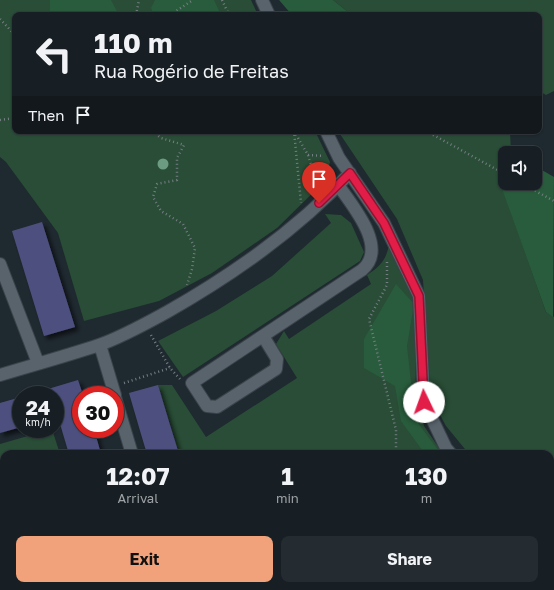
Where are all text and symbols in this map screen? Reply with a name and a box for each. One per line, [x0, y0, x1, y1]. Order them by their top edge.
text: 110 m [94, 26, 173, 59]
icon: left [28, 28, 80, 80]
text: Rua Rogério de Freitas [94, 60, 289, 82]
icon: arrive [72, 104, 94, 126]
text: Then [28, 106, 64, 124]
map controls [498, 146, 542, 190]
button: sound [498, 146, 542, 190]
pin [302, 162, 336, 203]
icon: arrive [308, 168, 330, 190]
position arrow [403, 381, 445, 423]
speed limit sign: 30 [72, 386, 124, 438]
text: 24 [26, 395, 50, 419]
text: km/h [25, 416, 51, 428]
text: 12:07 [106, 461, 170, 490]
text: 1 [281, 461, 294, 490]
text: 130 [405, 461, 448, 490]
text: Arrival [118, 490, 158, 506]
text: min [276, 490, 299, 506]
text: m [421, 490, 432, 506]
button: Exit [16, 536, 273, 582]
button: Share [281, 536, 538, 582]

